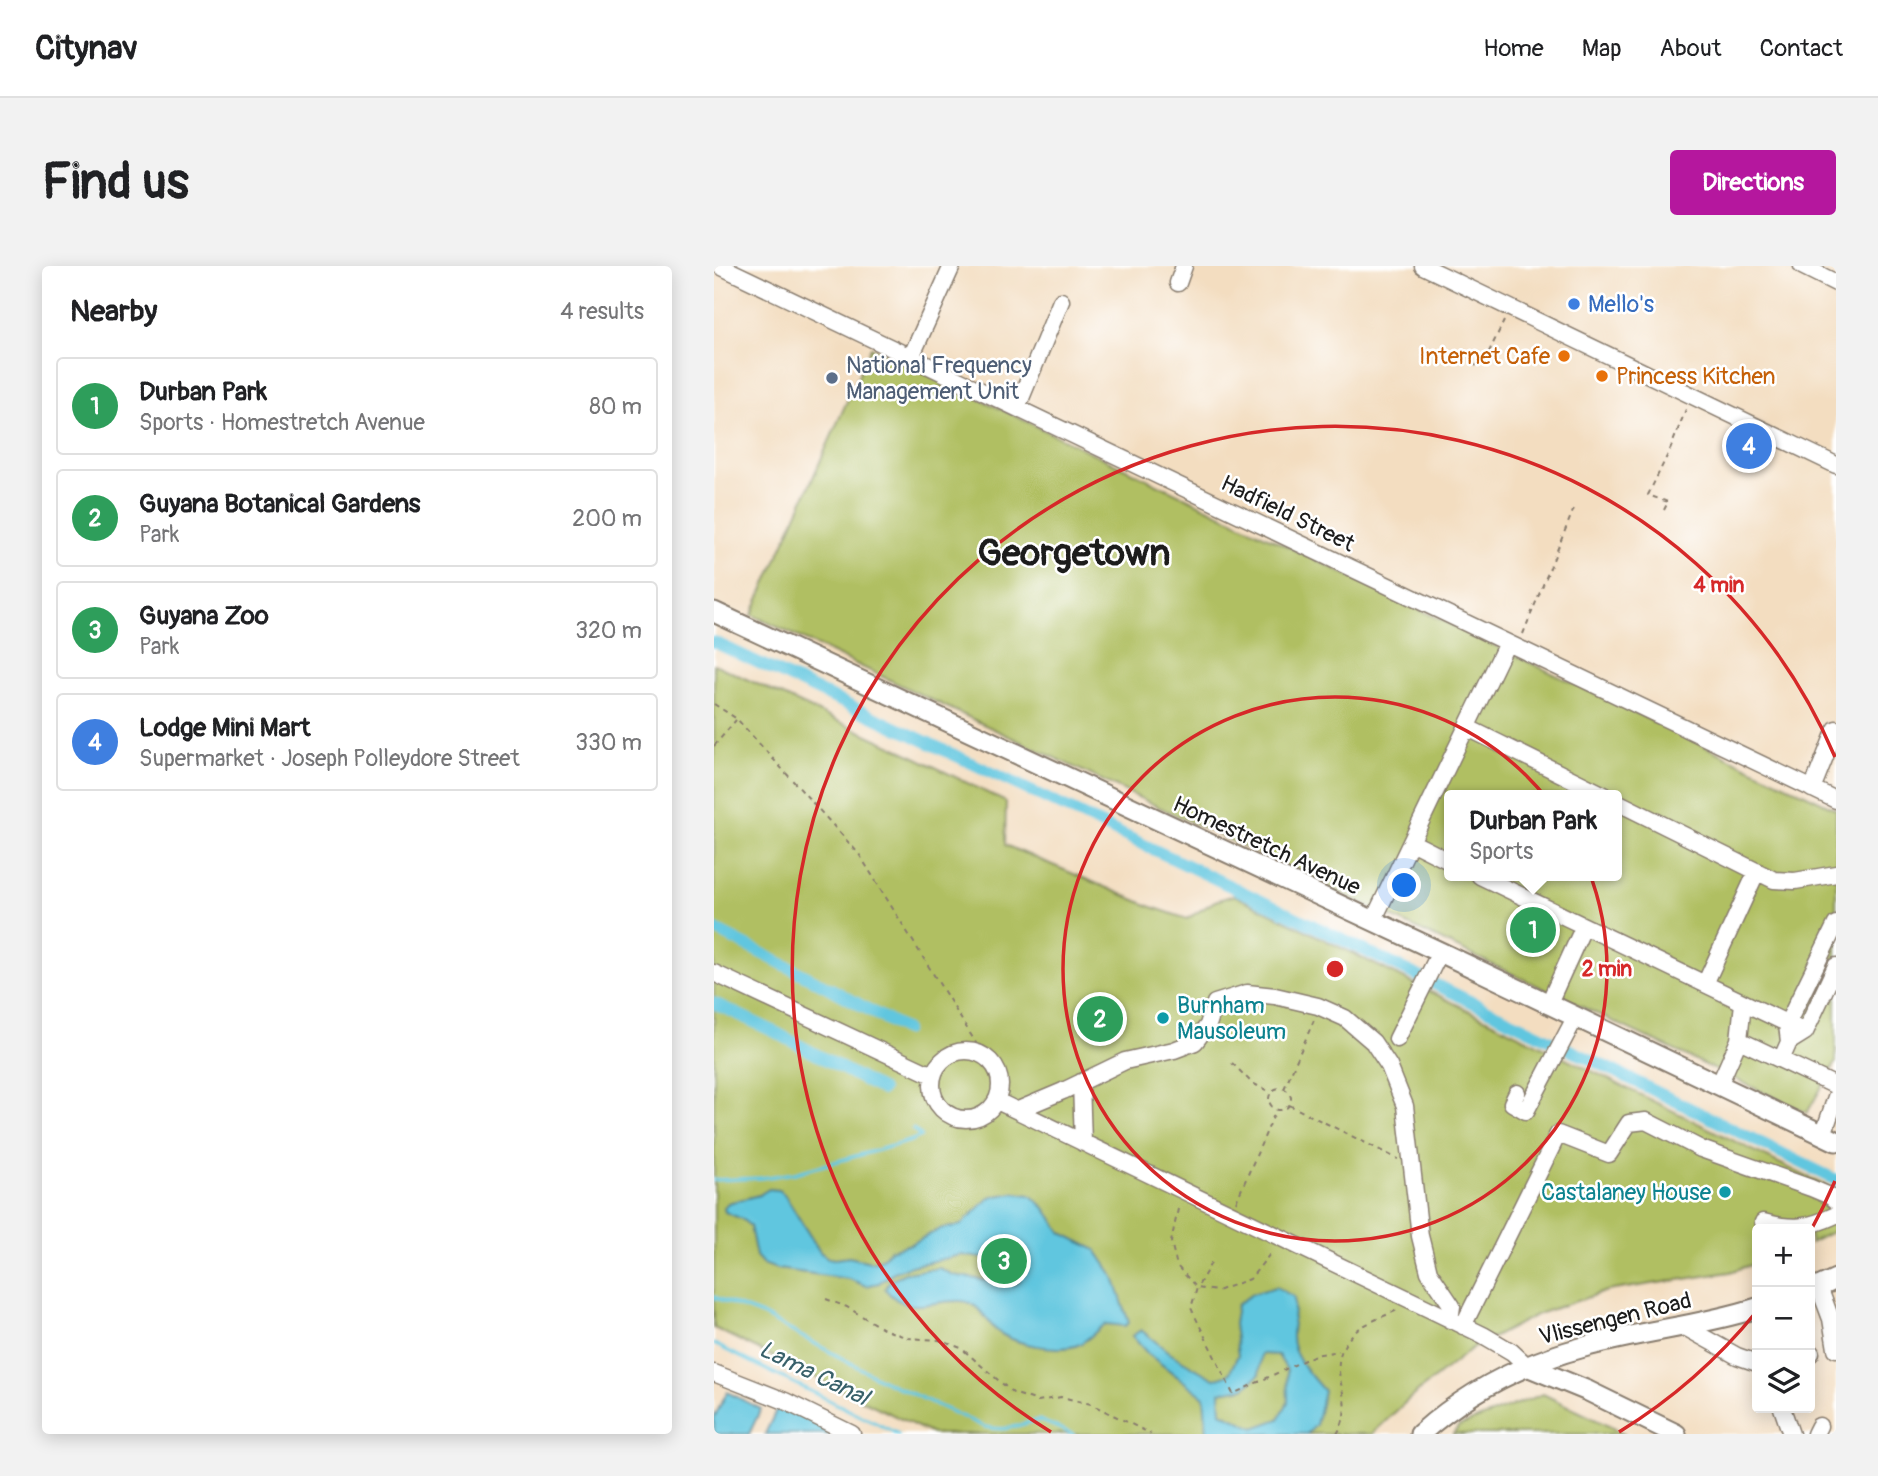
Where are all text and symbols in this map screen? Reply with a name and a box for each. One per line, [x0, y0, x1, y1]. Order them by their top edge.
text: Citynav [35, 28, 138, 69]
text: Home [1483, 34, 1544, 63]
text: Map [1582, 34, 1622, 63]
text: About [1660, 34, 1722, 63]
text: Contact [1760, 34, 1843, 63]
button: Directions [1670, 150, 1836, 215]
text: Find us [42, 152, 189, 213]
place label: Mello's [1588, 290, 1654, 319]
text: Nearby [70, 293, 157, 330]
marker: Mello's [1566, 296, 1582, 312]
text: 4 results [560, 297, 644, 326]
place label: Internet Cafe [1419, 342, 1551, 371]
marker: Internet Cafe [1556, 348, 1572, 364]
place label: National Frequency Management Unit [846, 351, 1032, 406]
place label: Princess Kitchen [1616, 362, 1776, 391]
marker: Princess Kitchen [1594, 368, 1610, 384]
marker: National Frequency Management Unit [824, 370, 840, 386]
text: Durban Park [139, 376, 267, 408]
text: 1 [91, 392, 100, 421]
text: 80 m [589, 392, 642, 421]
text: Sports · Homestretch Avenue [139, 408, 425, 437]
pin: 4 [1726, 420, 1772, 472]
street label: Hadfield Street [1216, 469, 1360, 559]
text: Guyana Botanical Gardens [139, 488, 420, 520]
text: 2 [89, 504, 101, 533]
text: 200 m [572, 504, 642, 533]
text: Park [139, 520, 179, 549]
district label: Georgetown [977, 530, 1171, 577]
text: 4 min [1694, 572, 1745, 599]
text: Guyana Zoo [139, 600, 269, 632]
text: 3 [89, 616, 101, 645]
text: 320 m [575, 616, 642, 645]
text: Park [139, 632, 179, 661]
text: Lodge Mini Mart [139, 712, 310, 744]
text: 4 [88, 728, 102, 757]
text: 330 m [575, 728, 642, 757]
text: Supermarket · Joseph Polleydore Street [139, 744, 520, 773]
street label: Homestretch Avenue [1168, 789, 1366, 902]
popup [1444, 790, 1622, 881]
text: Durban Park [1469, 805, 1597, 837]
text: Sports [1469, 837, 1533, 866]
your location [1387, 868, 1421, 902]
pin: 1 [1510, 904, 1556, 956]
text: 2 min [1582, 956, 1632, 983]
centre of rings [1323, 957, 1347, 981]
place label: Burnham Mausoleum [1177, 991, 1286, 1046]
pin: 2 [1077, 993, 1123, 1045]
marker: Burnham Mausoleum [1155, 1010, 1171, 1026]
place label: Castalaney House [1541, 1178, 1712, 1207]
marker: Castalaney House [1717, 1184, 1733, 1200]
map controls [1752, 1224, 1815, 1413]
button: + [1752, 1224, 1815, 1287]
pin: 3 [981, 1235, 1027, 1287]
street label: Vlissengen Road [1536, 1286, 1694, 1351]
button: − [1752, 1287, 1815, 1350]
water label: Lama Canal [754, 1335, 875, 1413]
button: layers [1752, 1350, 1815, 1413]

